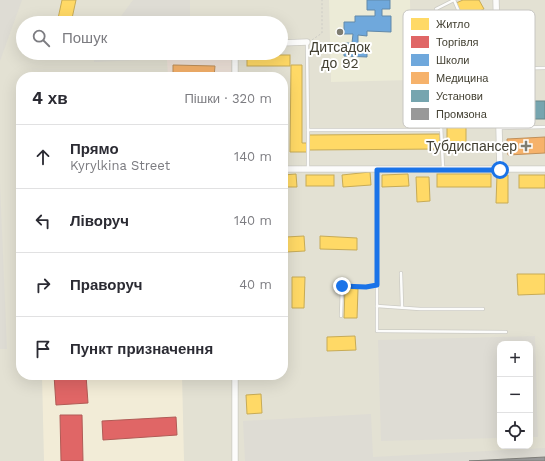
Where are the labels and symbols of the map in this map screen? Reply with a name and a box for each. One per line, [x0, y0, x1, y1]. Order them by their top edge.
legend [403, 10, 535, 128]
text: Житло [436, 18, 470, 31]
marker: Дитсадок до 92 [335, 27, 345, 37]
text: Торгівля [436, 36, 479, 49]
place label: Дитсадок до 92 [310, 39, 371, 71]
text: Школи [436, 54, 469, 67]
text: Медицина [436, 72, 489, 85]
text: Установи [436, 90, 483, 103]
text: Промзона [436, 108, 488, 121]
place label: Тубдиспансер [426, 138, 517, 154]
marker: Тубдиспансер [520, 140, 532, 152]
route start [491, 161, 509, 179]
route end [333, 277, 351, 295]

